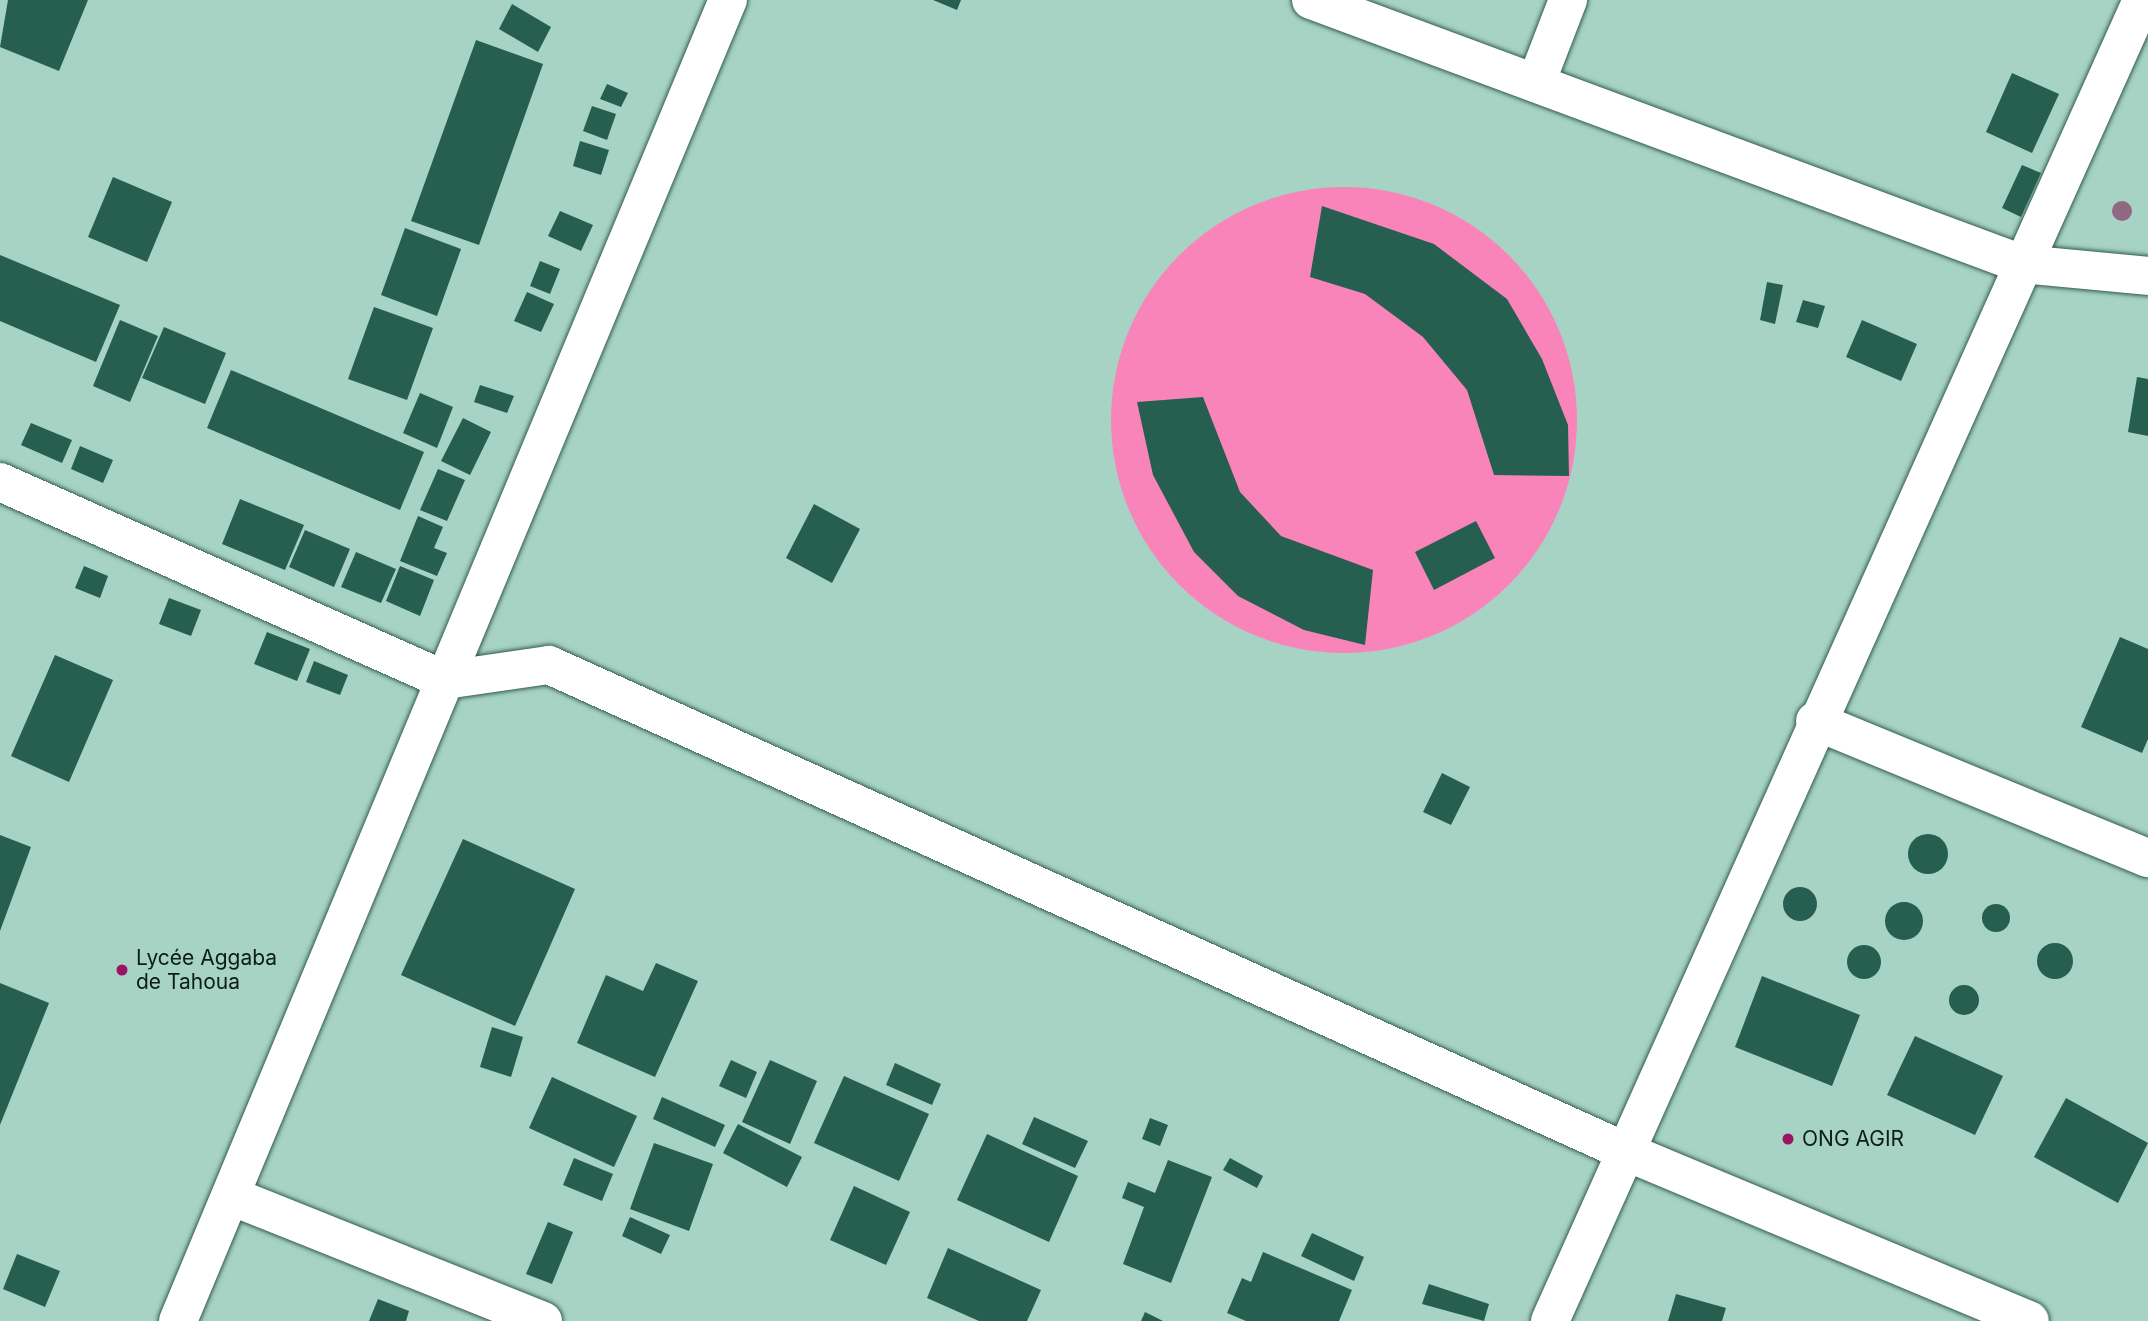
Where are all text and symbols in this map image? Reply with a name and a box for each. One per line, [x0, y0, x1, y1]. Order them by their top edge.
place label: Lycée Aggaba de Tahoua [136, 945, 277, 995]
marker: Lycée Aggaba de Tahoua [114, 962, 130, 978]
place label: ONG AGIR [1802, 1126, 1904, 1152]
marker: ONG AGIR [1780, 1131, 1796, 1147]

